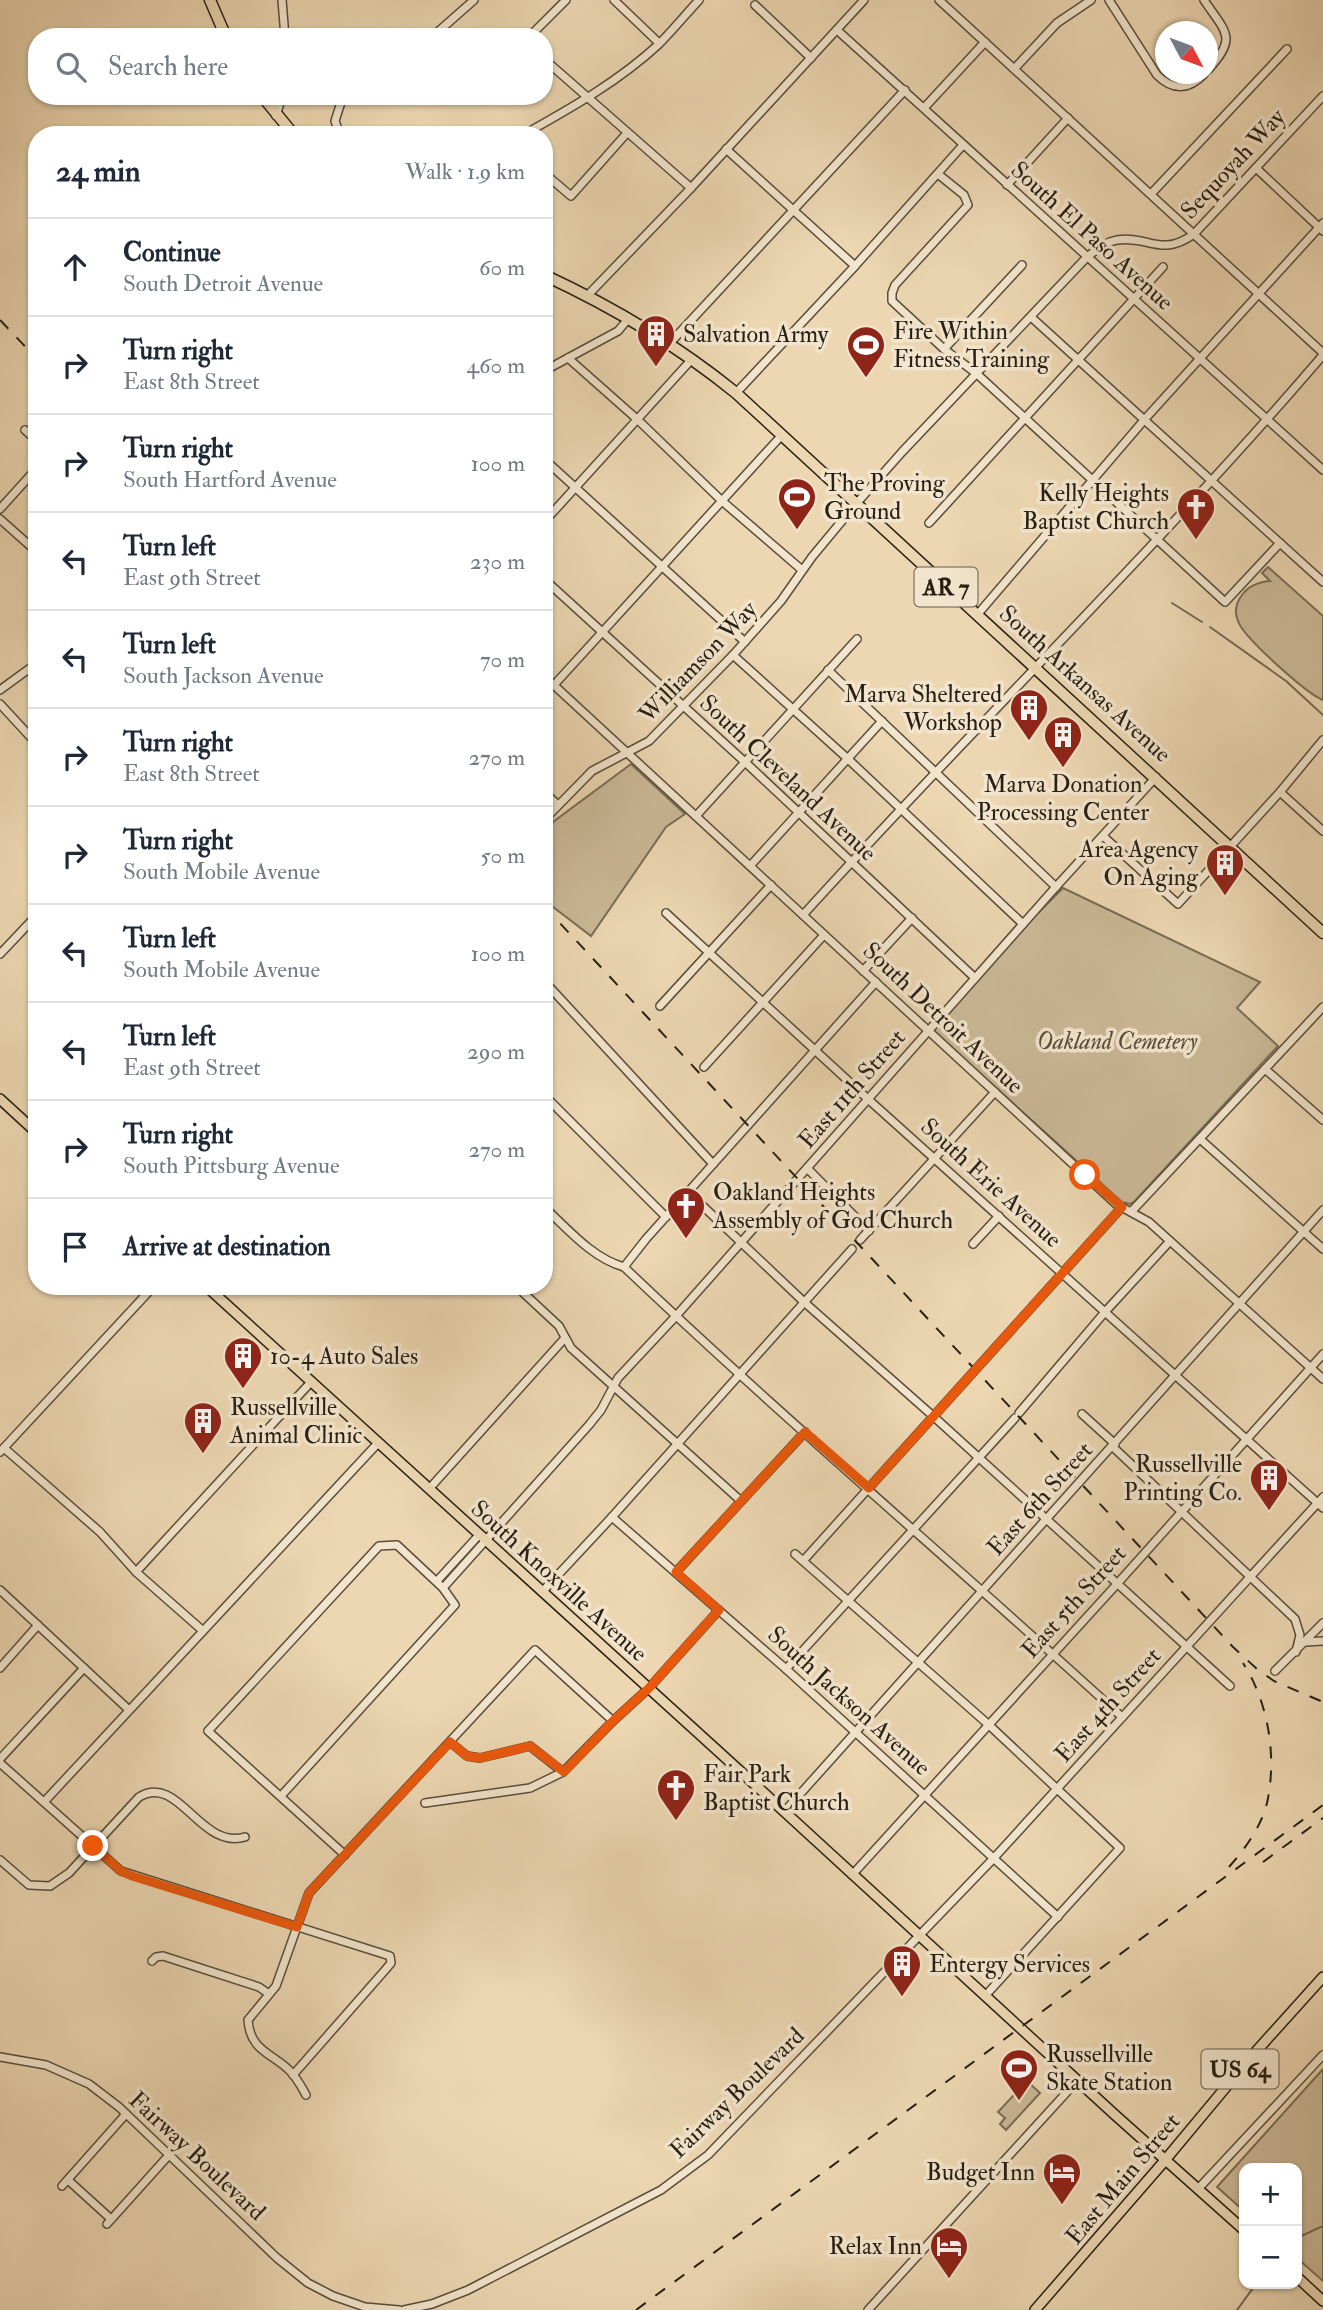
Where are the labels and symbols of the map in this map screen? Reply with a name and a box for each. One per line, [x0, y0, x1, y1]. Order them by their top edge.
north arrow [1155, 21, 1218, 84]
street label: Sequoyah Way [1174, 102, 1292, 226]
street label: South El Paso Avenue [1004, 155, 1180, 317]
building icon: Salvation Army [635, 313, 677, 368]
place label: Fire Within Fitness Training [893, 316, 1050, 375]
place label: Salvation Army [683, 319, 829, 350]
sports icon: Fire Within Fitness Training [845, 324, 887, 379]
place label: The Proving Ground [824, 468, 946, 527]
sports icon: The Proving Ground [776, 476, 818, 531]
place label: Kelly Heights Baptist Church [1023, 478, 1169, 537]
church icon: Kelly Heights Baptist Church [1175, 486, 1217, 541]
road number: AR 7 [914, 568, 978, 607]
street label: Williamson Way [631, 594, 764, 730]
street label: South Arkansas Avenue [992, 598, 1178, 770]
place label: Marva Sheltered Workshop [844, 679, 1002, 738]
building icon: Marva Sheltered Workshop [1008, 687, 1050, 742]
street label: South Cleveland Avenue [693, 688, 883, 868]
building icon: Marva Donation Processing Center [1042, 714, 1084, 769]
place label: Marva Donation Processing Center [977, 769, 1149, 828]
place label: Area Agency On Aging [1078, 834, 1199, 893]
building icon: Area Agency On Aging [1204, 842, 1246, 897]
street label: South Detroit Avenue [856, 935, 1030, 1101]
street label: East 11th Street [792, 1023, 913, 1155]
park label: Oakland Cemetery [1037, 1026, 1198, 1057]
street label: South Erie Avenue [914, 1111, 1068, 1255]
route start [1069, 1159, 1100, 1190]
place label: Oakland Heights Assembly of God Church [712, 1177, 953, 1236]
church icon: Oakland Heights Assembly of God Church [665, 1185, 707, 1240]
building icon: 10-4 Auto Sales [222, 1335, 264, 1390]
place label: 10-4 Auto Sales [270, 1341, 418, 1372]
place label: Russellville Animal Clinic [229, 1392, 362, 1451]
building icon: Russellville Animal Clinic [182, 1400, 224, 1455]
street label: East 6th Street [980, 1435, 1100, 1563]
place label: Russellville Printing Co. [1123, 1449, 1242, 1508]
building icon: Russellville Printing Co. [1248, 1457, 1290, 1512]
street label: South Knoxville Avenue [464, 1493, 654, 1669]
street label: East 5th Street [1015, 1539, 1133, 1665]
street label: South Jackson Avenue [761, 1619, 937, 1783]
street label: East 4th Street [1048, 1641, 1168, 1769]
place label: Fair Park Baptist Church [703, 1759, 850, 1818]
church icon: Fair Park Baptist Church [655, 1767, 697, 1822]
route end [77, 1830, 108, 1861]
building icon: Entergy Services [881, 1943, 923, 1998]
place label: Entergy Services [929, 1949, 1090, 1980]
street label: Fairway Boulevard [663, 2021, 811, 2165]
place label: Russellville Skate Station [1046, 2039, 1172, 2098]
sports icon: Russellville Skate Station [998, 2047, 1040, 2102]
road number: US 64 [1202, 2050, 1278, 2088]
street label: Fairway Boulevard [122, 2085, 272, 2228]
street label: East Main Street [1059, 2107, 1187, 2251]
hotel icon: Budget Inn [1041, 2151, 1083, 2206]
place label: Budget Inn [926, 2157, 1035, 2188]
hotel icon: Relax Inn [928, 2225, 970, 2280]
place label: Relax Inn [829, 2231, 922, 2262]

